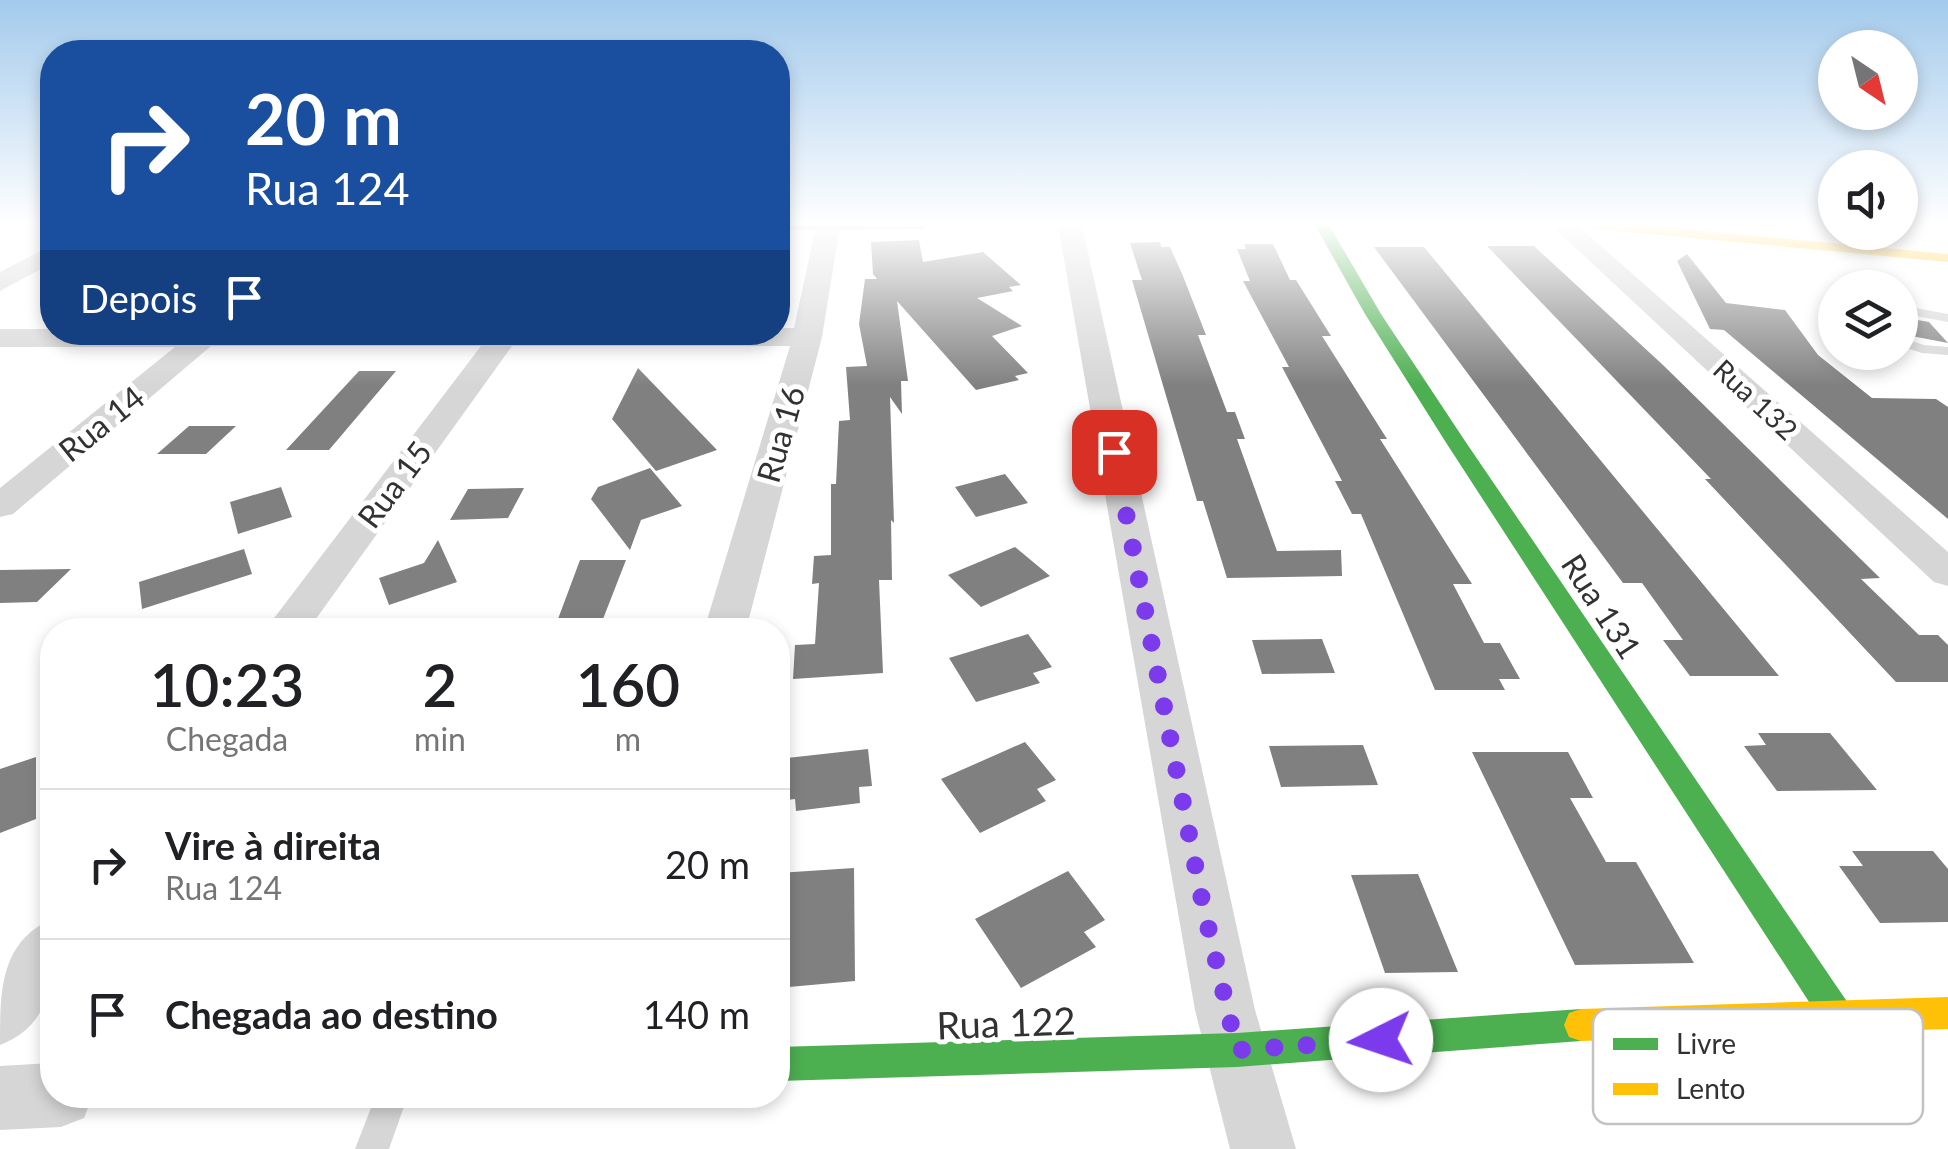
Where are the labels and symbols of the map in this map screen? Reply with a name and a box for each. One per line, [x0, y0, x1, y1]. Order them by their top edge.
north arrow [1818, 30, 1918, 130]
street label: Rua 132 [1707, 352, 1805, 446]
street label: Rua 14 [50, 377, 152, 469]
street label: Rua 16 [748, 381, 812, 487]
pin [1072, 410, 1157, 495]
street label: Rua 15 [349, 433, 439, 535]
street label: Rua 131 [1554, 546, 1650, 666]
position arrow [1329, 988, 1433, 1092]
street label: Rua 122 [936, 997, 1076, 1047]
legend [1593, 1009, 1923, 1124]
text: Livre [1676, 1026, 1736, 1060]
text: Lento [1676, 1071, 1745, 1105]

